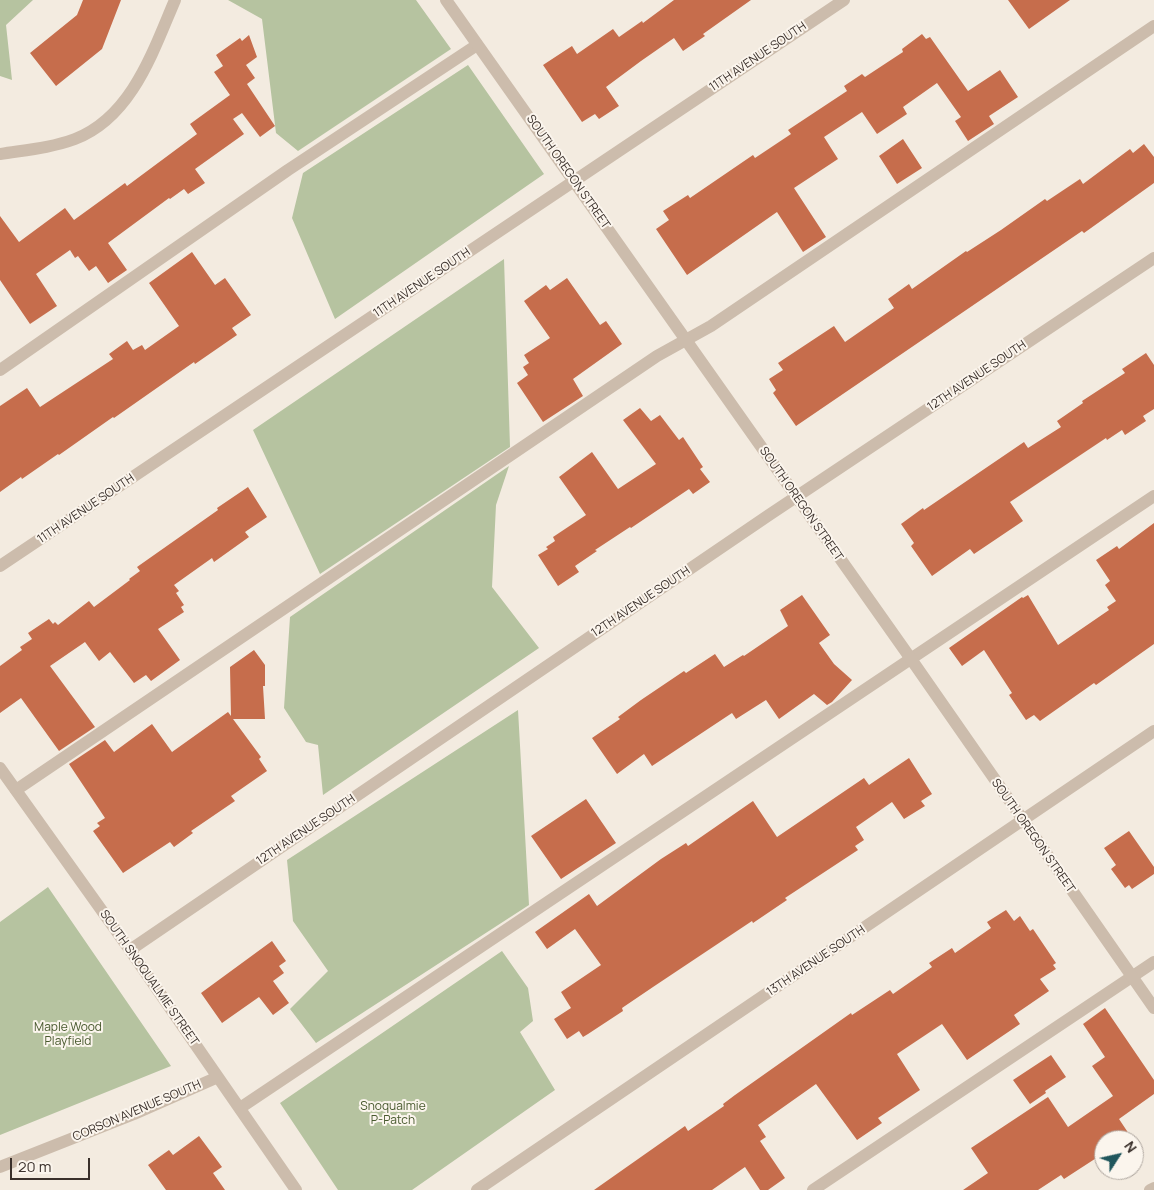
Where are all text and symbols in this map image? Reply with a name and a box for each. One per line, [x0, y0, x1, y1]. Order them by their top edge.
street label: 11TH AVENUE SOUTH [707, 19, 809, 95]
street label: SOUTH OREGON STREET [523, 112, 613, 232]
street label: 11TH AVENUE SOUTH [371, 245, 473, 321]
street label: 12TH AVENUE SOUTH [925, 338, 1029, 414]
street label: SOUTH OREGON STREET [756, 444, 846, 564]
street label: 11TH AVENUE SOUTH [35, 471, 137, 547]
street label: 12TH AVENUE SOUTH [589, 564, 693, 640]
street label: SOUTH OREGON STREET [988, 776, 1078, 896]
street label: 12TH AVENUE SOUTH [254, 792, 358, 868]
street label: SOUTH SNOQUALMIE STREET [97, 907, 201, 1049]
street label: 13TH AVENUE SOUTH [764, 923, 868, 999]
park label: Maple Wood Playfield [34, 1021, 102, 1049]
street label: CORSON AVENUE SOUTH [71, 1077, 203, 1145]
park label: Snoqualmie P-Patch [360, 1100, 426, 1128]
north arrow [1094, 1130, 1144, 1180]
text: N [1120, 1137, 1142, 1156]
scale bar [12, 1148, 92, 1180]
text: 20 m [18, 1156, 51, 1177]

